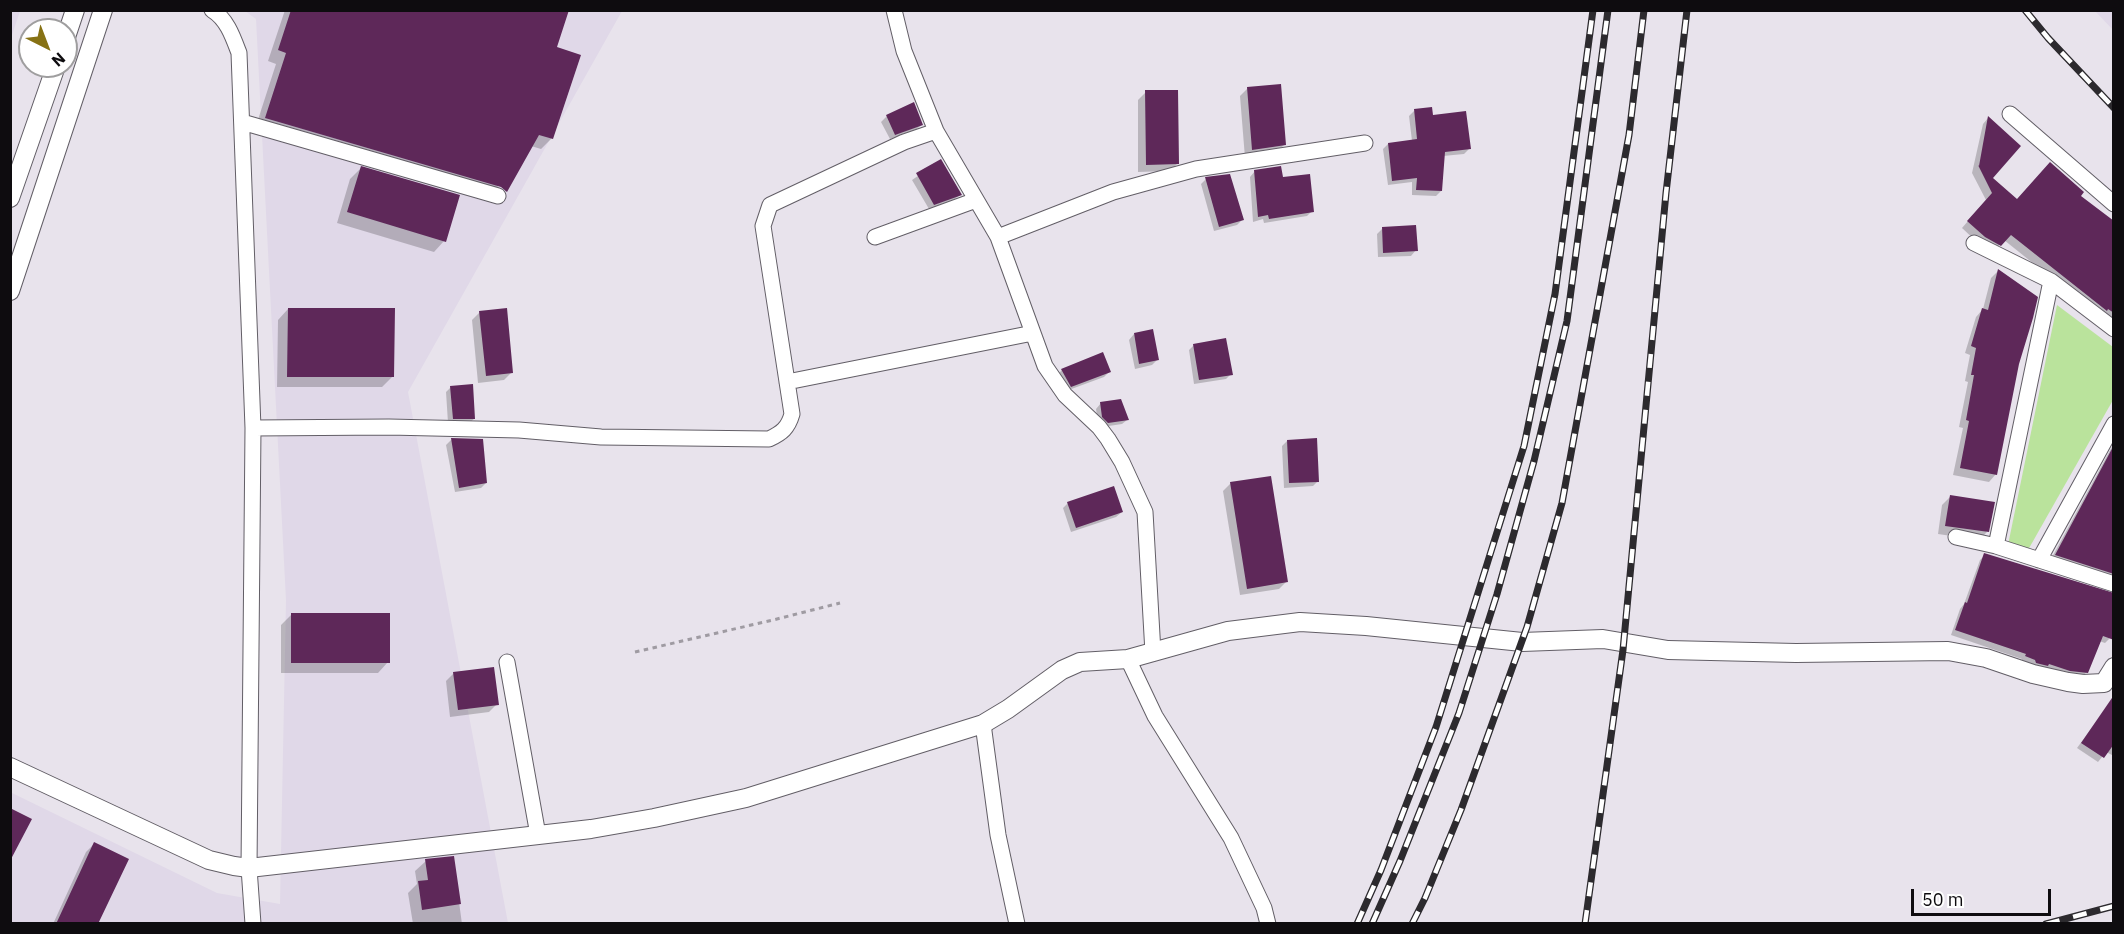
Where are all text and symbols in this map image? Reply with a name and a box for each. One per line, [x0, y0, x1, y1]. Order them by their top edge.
north arrow [18, 18, 78, 78]
text: N [48, 49, 70, 71]
scale bar [1914, 877, 2054, 915]
text: 50 m [1922, 888, 1964, 911]

